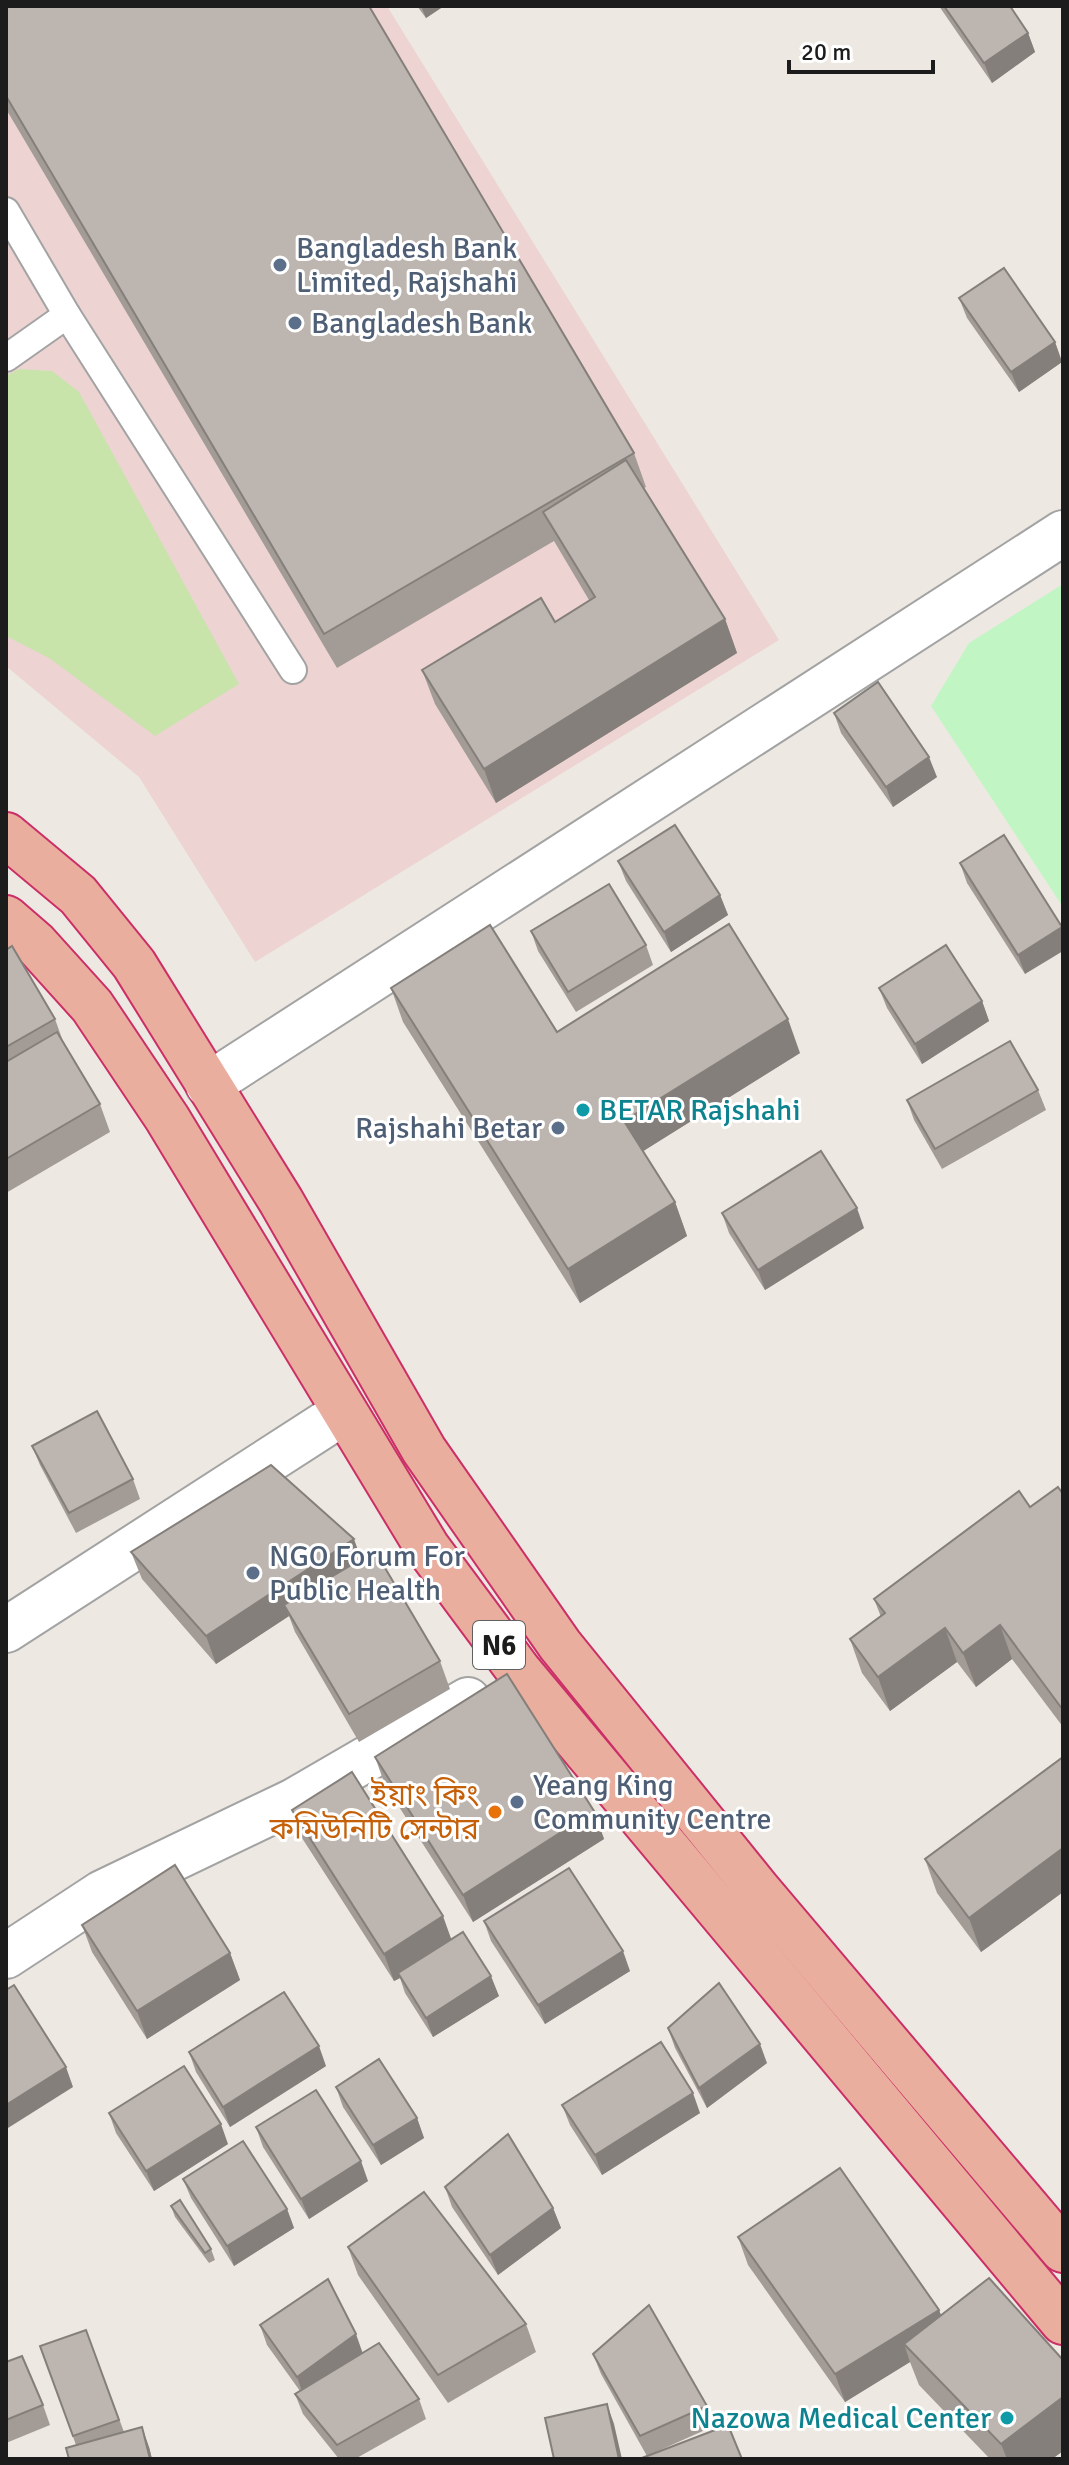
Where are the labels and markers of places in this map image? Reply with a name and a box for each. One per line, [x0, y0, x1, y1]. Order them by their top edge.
place label: Bangladesh Bank Limited, Rajshahi [296, 230, 517, 301]
marker: Bangladesh Bank Limited, Rajshahi [271, 256, 289, 274]
place label: Bangladesh Bank [311, 305, 532, 342]
marker: Bangladesh Bank [286, 314, 304, 332]
place label: BETAR Rajshahi [599, 1092, 801, 1129]
marker: BETAR Rajshahi [574, 1101, 592, 1119]
place label: Rajshahi Betar [355, 1110, 542, 1147]
marker: Rajshahi Betar [549, 1119, 567, 1137]
place label: NGO Forum For Public Health [269, 1538, 465, 1609]
marker: NGO Forum For Public Health [244, 1564, 262, 1582]
place label: Yeang King Community Centre [533, 1767, 772, 1838]
place label: ইয়াং কিং কমিউনিটি সেন্টার [269, 1777, 480, 1848]
marker: Yeang King Community Centre [508, 1793, 526, 1811]
marker: ইয়াং কিং কমিউনিটি সেন্টার [486, 1803, 504, 1821]
place label: Nazowa Medical Center [690, 2400, 991, 2437]
marker: Nazowa Medical Center [998, 2409, 1016, 2427]

